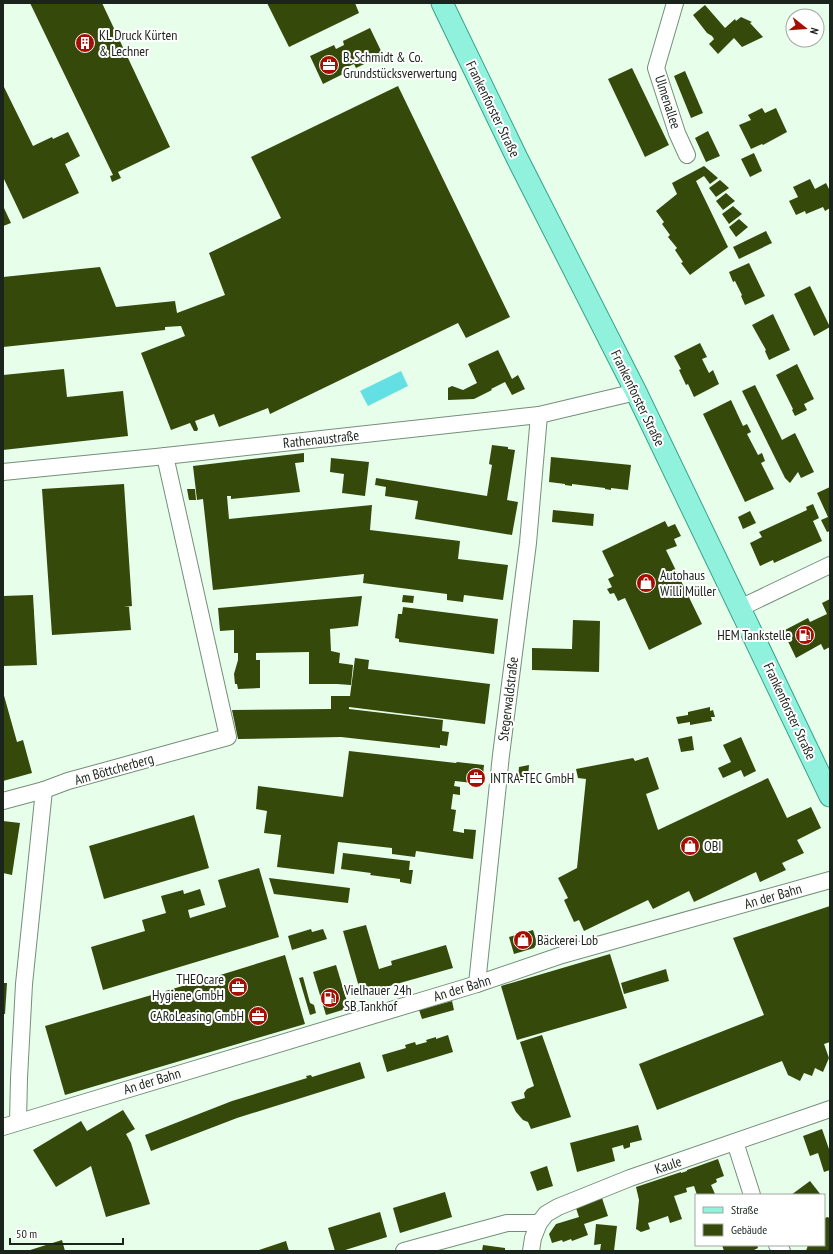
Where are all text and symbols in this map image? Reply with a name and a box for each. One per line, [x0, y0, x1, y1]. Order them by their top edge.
north arrow [785, 8, 825, 48]
place label: KL Druck Kürten & Lechner [99, 26, 177, 60]
text: N [807, 26, 822, 36]
building icon: KL Druck Kürten & Lechner [74, 32, 96, 54]
place label: B. Schmidt & Co. Grundstücksverwertung [343, 48, 457, 82]
office icon: B. Schmidt & Co. Grundstücksverwertung [318, 54, 340, 76]
street label: Frankenforster Straße [462, 58, 524, 160]
street label: Ulmenallee [651, 73, 685, 131]
street label: Frankenforster Straße [607, 347, 669, 449]
street label: Rathenaustraße [282, 426, 360, 452]
place label: Autohaus Willi Müller [660, 566, 716, 600]
shop icon: Autohaus Willi Müller [635, 572, 657, 594]
fuel station icon: HEM Tankstelle [794, 624, 816, 646]
place label: HEM Tankstelle [717, 626, 791, 644]
street label: Stegerwaldstraße [494, 656, 522, 742]
street label: Frankenforster Straße [760, 660, 820, 763]
street label: Am Böttcherberg [72, 749, 156, 789]
office icon: INTRA-TEC GmbH [465, 767, 487, 789]
place label: INTRA-TEC GmbH [490, 769, 574, 787]
shop icon: OBI [679, 835, 701, 857]
place label: OBI [704, 837, 722, 855]
street label: An der Bahn [742, 879, 804, 913]
shop icon: Bäckerei Lob [512, 929, 534, 951]
place label: Bäckerei Lob [537, 931, 598, 949]
place label: THEOcare Hygiene GmbH [152, 970, 224, 1004]
street label: An der Bahn [431, 971, 493, 1005]
office icon: THEOcare Hygiene GmbH [227, 976, 249, 998]
place label: Vielhauer 24h SB Tankhof [343, 981, 412, 1015]
fuel station icon: Vielhauer 24h SB Tankhof [319, 987, 341, 1009]
office icon: CARoLeasing GmbH [247, 1005, 269, 1027]
place label: CARoLeasing GmbH [150, 1007, 244, 1025]
street label: An der Bahn [121, 1064, 183, 1098]
street label: Kaule [652, 1152, 684, 1178]
legend [695, 1194, 825, 1246]
text: Straße [731, 1202, 758, 1217]
scale bar [10, 1220, 123, 1246]
text: Gebäude [731, 1222, 767, 1237]
text: 50 m [16, 1226, 37, 1241]

